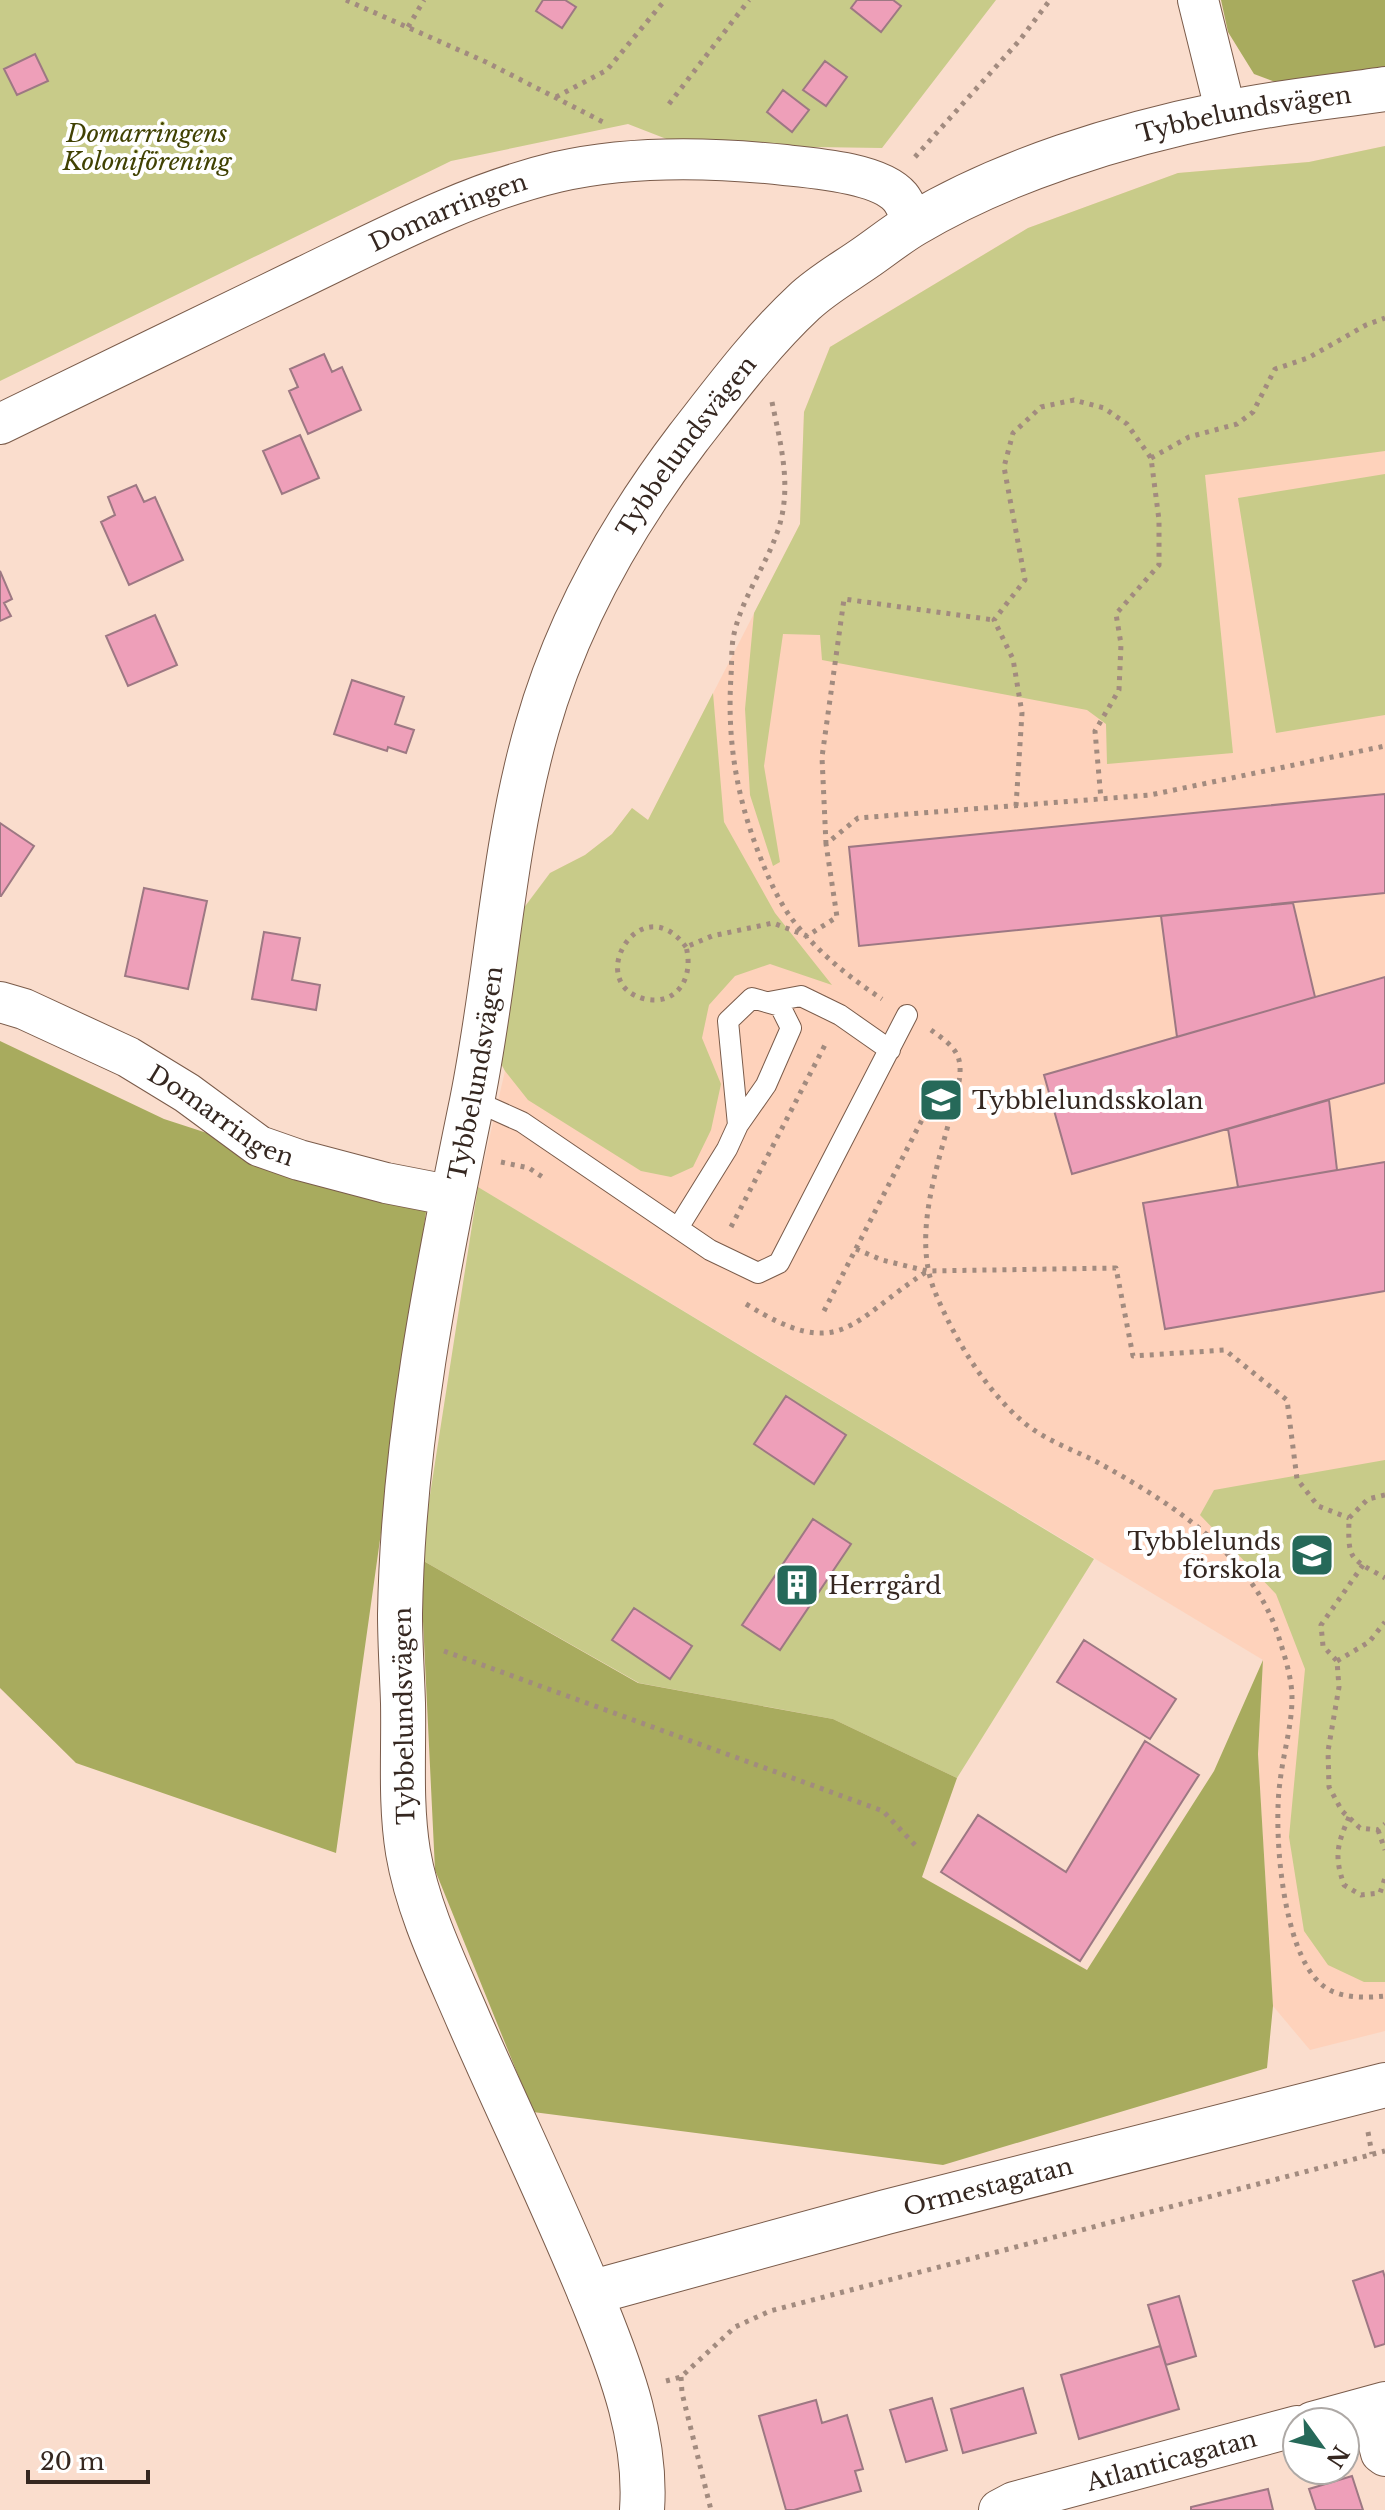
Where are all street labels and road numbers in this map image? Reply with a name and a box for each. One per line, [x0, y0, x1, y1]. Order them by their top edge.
street label: Tybbelundsvägen [1134, 79, 1353, 148]
street label: Domarringen [364, 166, 530, 257]
street label: Tybbelundsvägen [610, 350, 762, 542]
street label: Tybbelundsvägen [442, 964, 508, 1183]
street label: Domarringen [143, 1058, 298, 1172]
street label: Tybbelundsvägen [388, 1607, 420, 1825]
street label: Ormestagatan [900, 2151, 1076, 2222]
street label: Atlanticagatan [1082, 2423, 1260, 2497]

